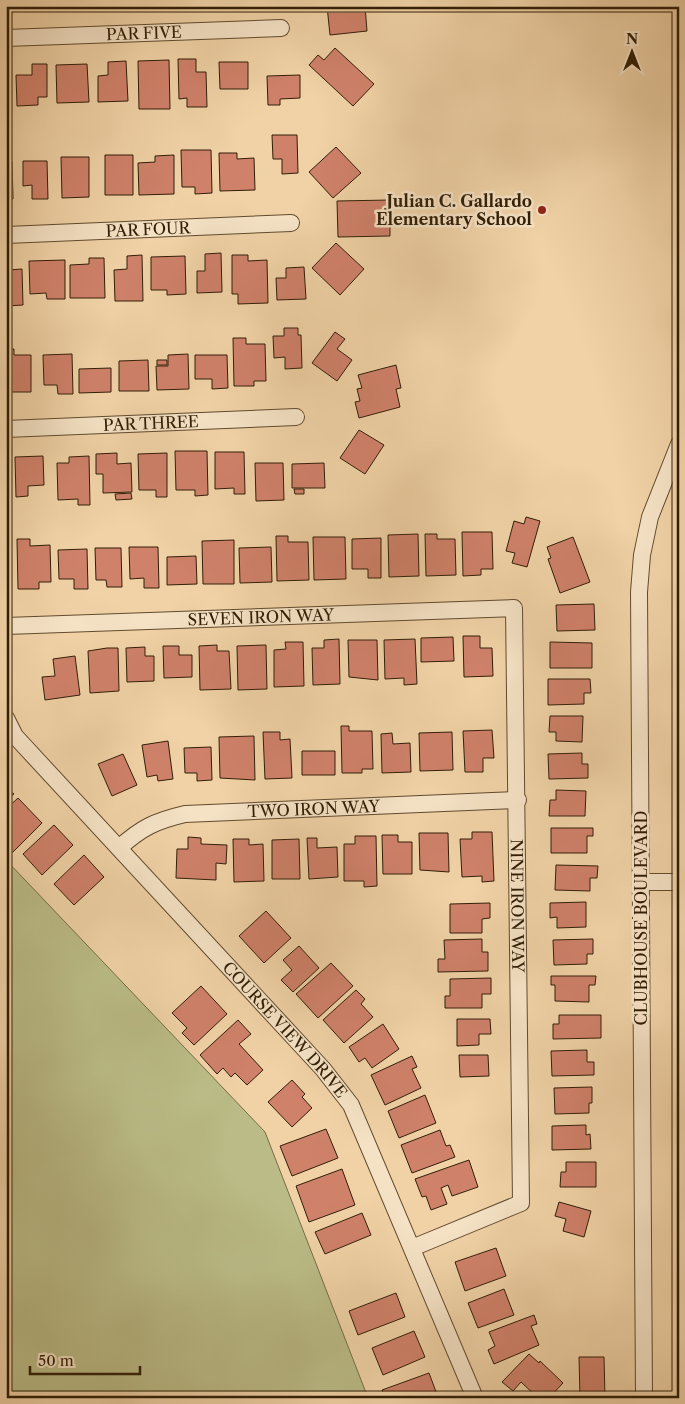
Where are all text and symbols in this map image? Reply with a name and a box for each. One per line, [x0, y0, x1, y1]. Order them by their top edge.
street label: PAR FIVE [106, 22, 182, 44]
north arrow [608, 28, 658, 78]
text: N [626, 30, 638, 48]
place label: Julian C. Gallardo Elementary School [376, 191, 532, 229]
marker: Julian C. Gallardo Elementary School [536, 204, 548, 216]
street label: PAR FOUR [105, 217, 192, 241]
street label: PAR THREE [103, 411, 199, 435]
street label: SEVEN IRON WAY [187, 604, 335, 630]
street label: TWO IRON WAY [247, 796, 381, 821]
street label: CLUBHOUSE BOULEVARD [631, 810, 651, 1026]
street label: NINE IRON WAY [507, 839, 528, 973]
street label: COURSE VIEW DRIVE [218, 957, 352, 1102]
scale bar [30, 1344, 140, 1376]
text: 50 m [38, 1351, 74, 1370]

